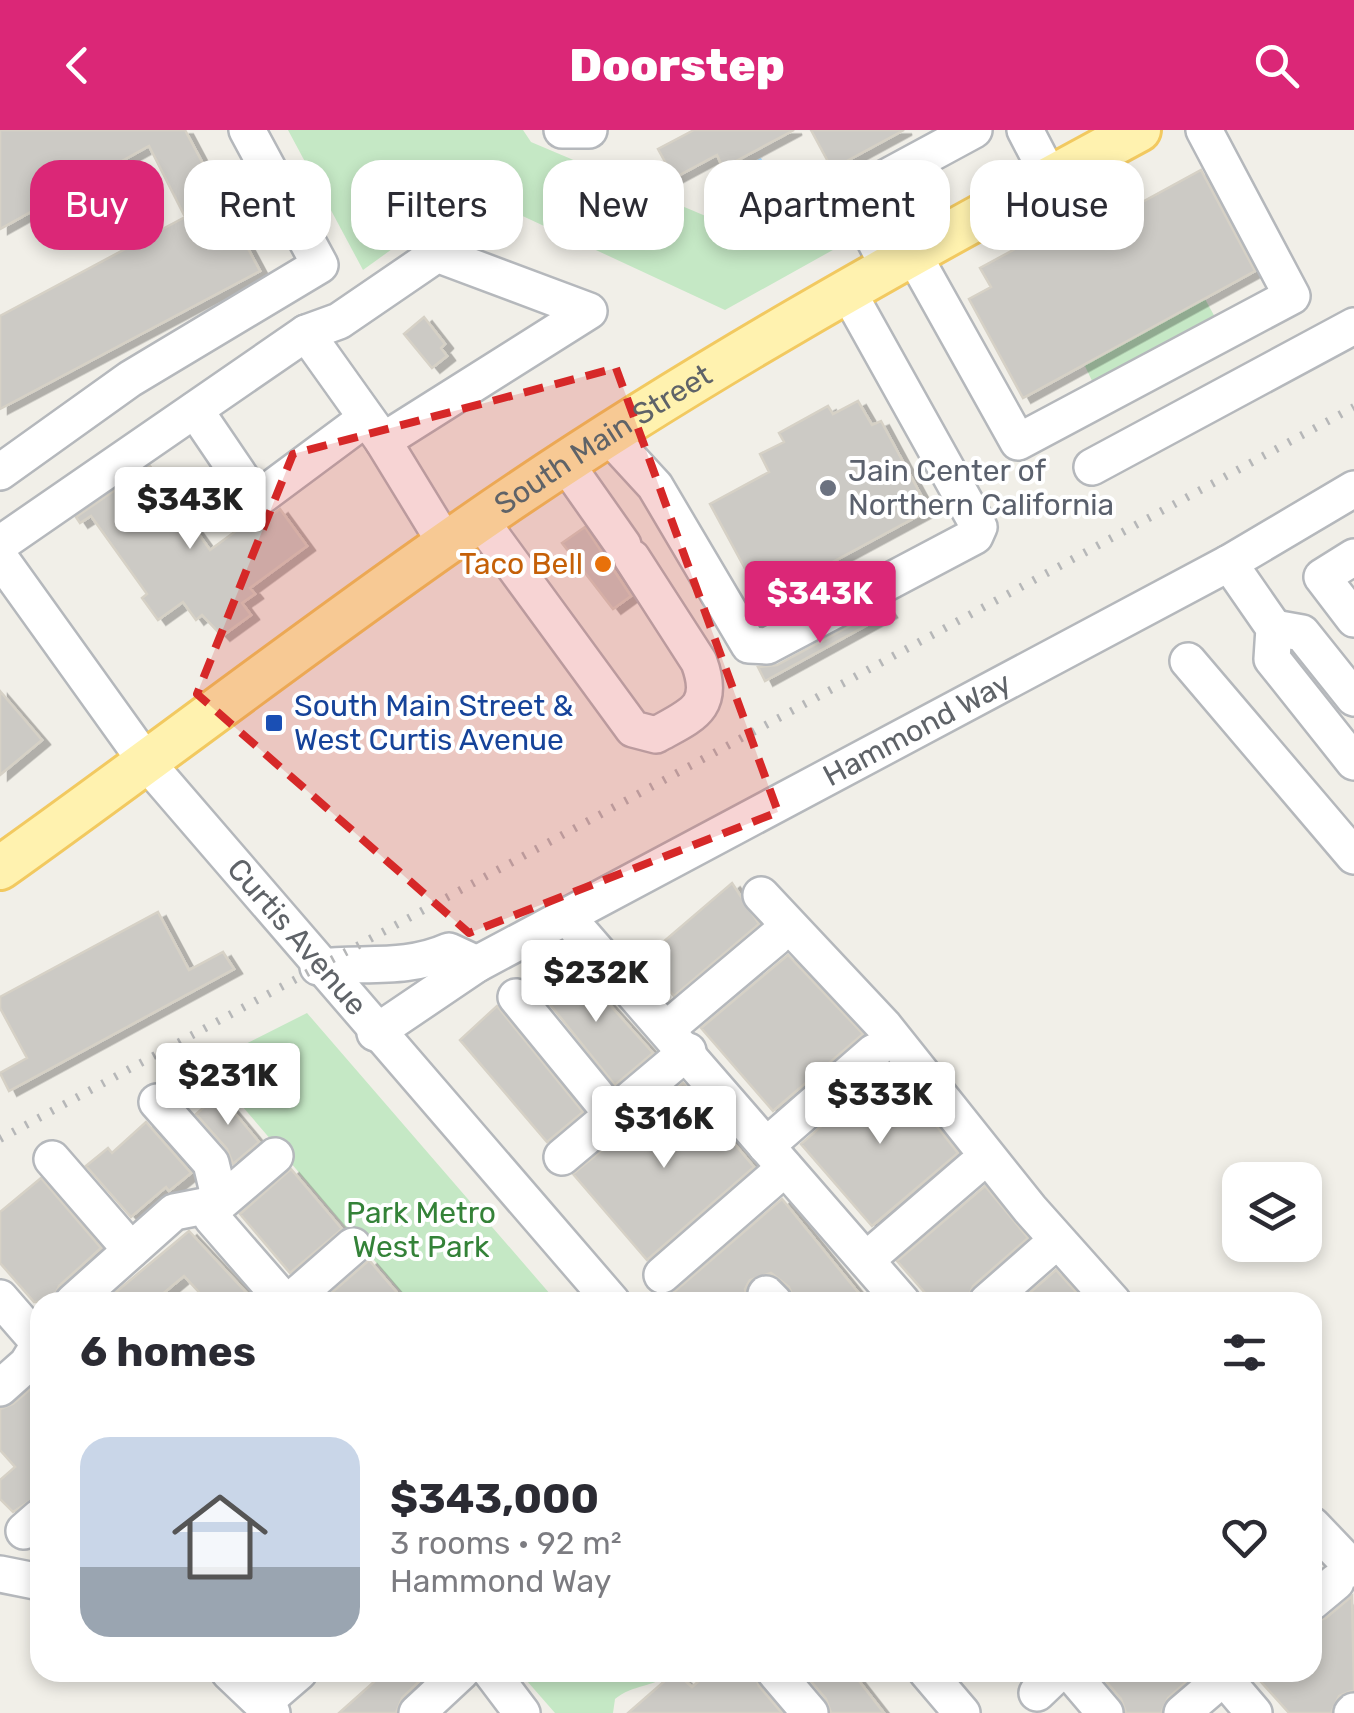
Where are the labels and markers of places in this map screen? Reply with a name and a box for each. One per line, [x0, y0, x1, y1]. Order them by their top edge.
place label: Jain Center of Northern California [848, 453, 1114, 523]
pin: $343K [120, 467, 260, 552]
marker: Jain Center of Northern California [817, 477, 839, 499]
place label: Taco Bell [459, 546, 583, 582]
marker: Taco Bell [592, 553, 614, 575]
pin: $343K [750, 561, 890, 646]
place label: South Main Street & West Curtis Avenue [294, 688, 574, 758]
marker: South Main Street & West Curtis Avenue [263, 712, 285, 734]
pin: $232K [526, 940, 666, 1025]
pin: $231K [158, 1043, 298, 1128]
pin: $333K [810, 1062, 950, 1147]
pin: $316K [594, 1086, 734, 1171]

